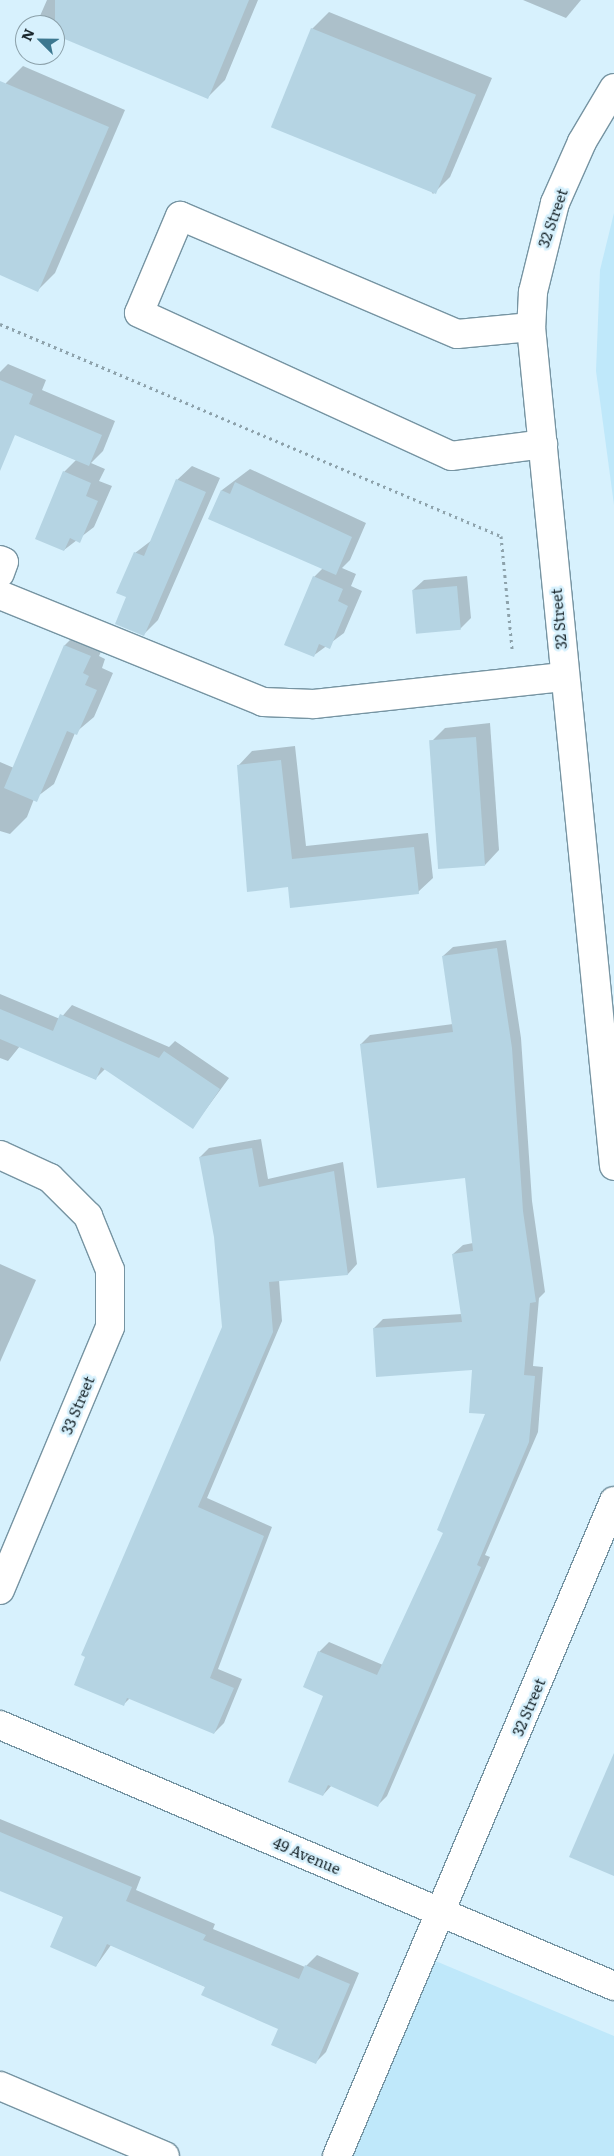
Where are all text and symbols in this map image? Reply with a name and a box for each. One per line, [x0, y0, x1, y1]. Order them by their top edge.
north arrow [15, 15, 65, 65]
text: N [16, 25, 39, 44]
street label: 32 Street [534, 186, 570, 250]
street label: 32 Street [546, 588, 570, 650]
street label: 33 Street [57, 1373, 97, 1437]
street label: 32 Street [508, 1675, 548, 1739]
street label: 49 Avenue [270, 1833, 344, 1877]

